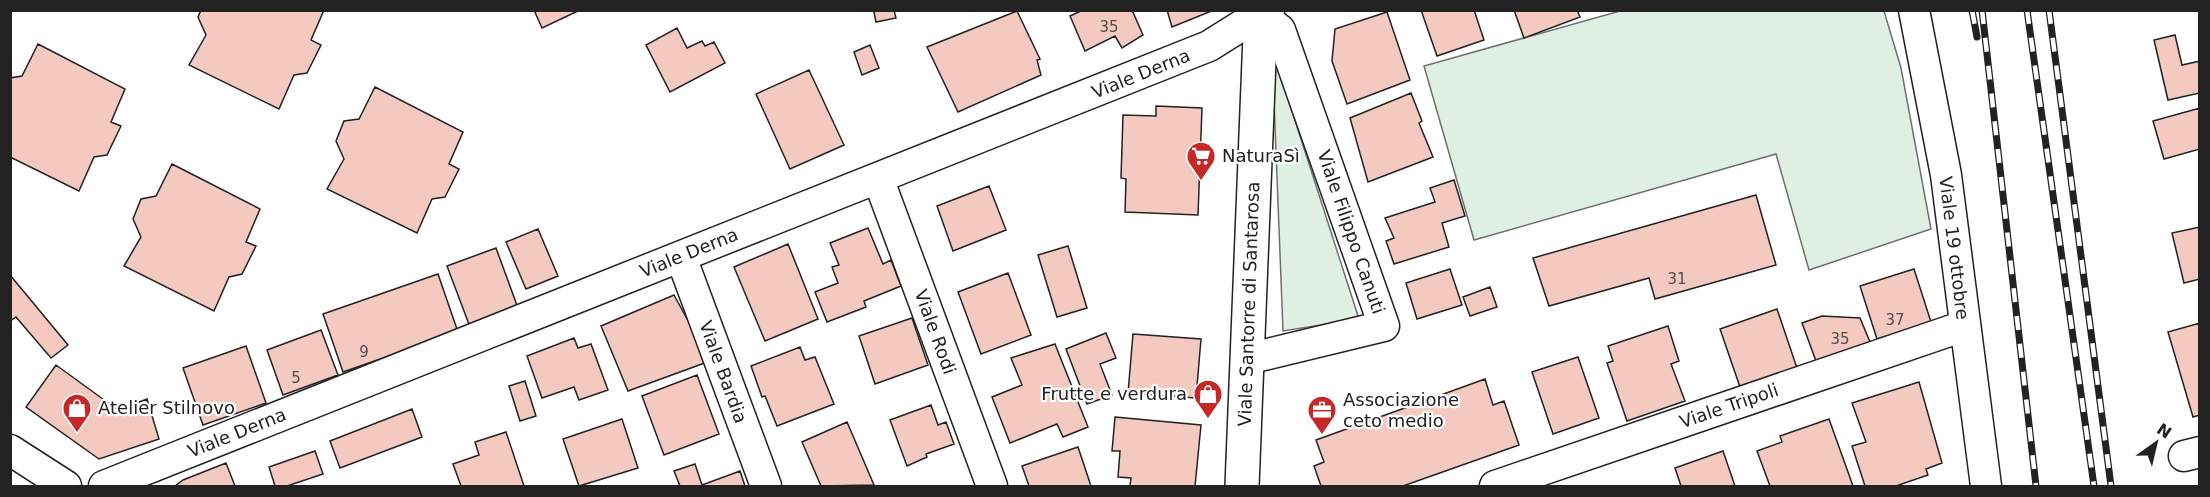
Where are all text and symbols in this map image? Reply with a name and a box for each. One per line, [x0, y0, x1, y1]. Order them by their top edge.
house number: 35 [1099, 18, 1119, 36]
street label: Viale Derna [1089, 44, 1193, 103]
supermarket icon: NaturaSì [1185, 140, 1217, 182]
place label: NaturaSì [1222, 145, 1300, 166]
street label: Viale Filippo Canuti [1314, 147, 1389, 317]
street label: Viale 19 ottobre [1935, 175, 1974, 321]
street label: Viale Santorre di Santarosa [1234, 181, 1263, 427]
street label: Viale Derna [637, 223, 741, 282]
house number: 31 [1667, 270, 1687, 288]
street label: Viale Rodi [910, 286, 961, 377]
house number: 37 [1885, 311, 1905, 329]
street label: Viale Bardia [695, 318, 752, 426]
house number: 35 [1830, 330, 1850, 348]
house number: 9 [359, 343, 369, 361]
house number: 5 [291, 369, 301, 387]
shop icon: Frutte e verdura [1192, 378, 1224, 420]
street label: Viale Tripoli [1677, 379, 1781, 432]
place label: Frutte e verdura [1041, 383, 1187, 404]
place label: Associazione ceto medio [1343, 389, 1459, 431]
shop icon: Atelier Stilnovo [61, 392, 93, 434]
office icon: Associazione ceto medio [1306, 394, 1338, 436]
place label: Atelier Stilnovo [98, 397, 235, 418]
street label: Viale Derna [185, 403, 289, 462]
north arrow [2126, 413, 2186, 473]
text: N [2153, 419, 2175, 443]

